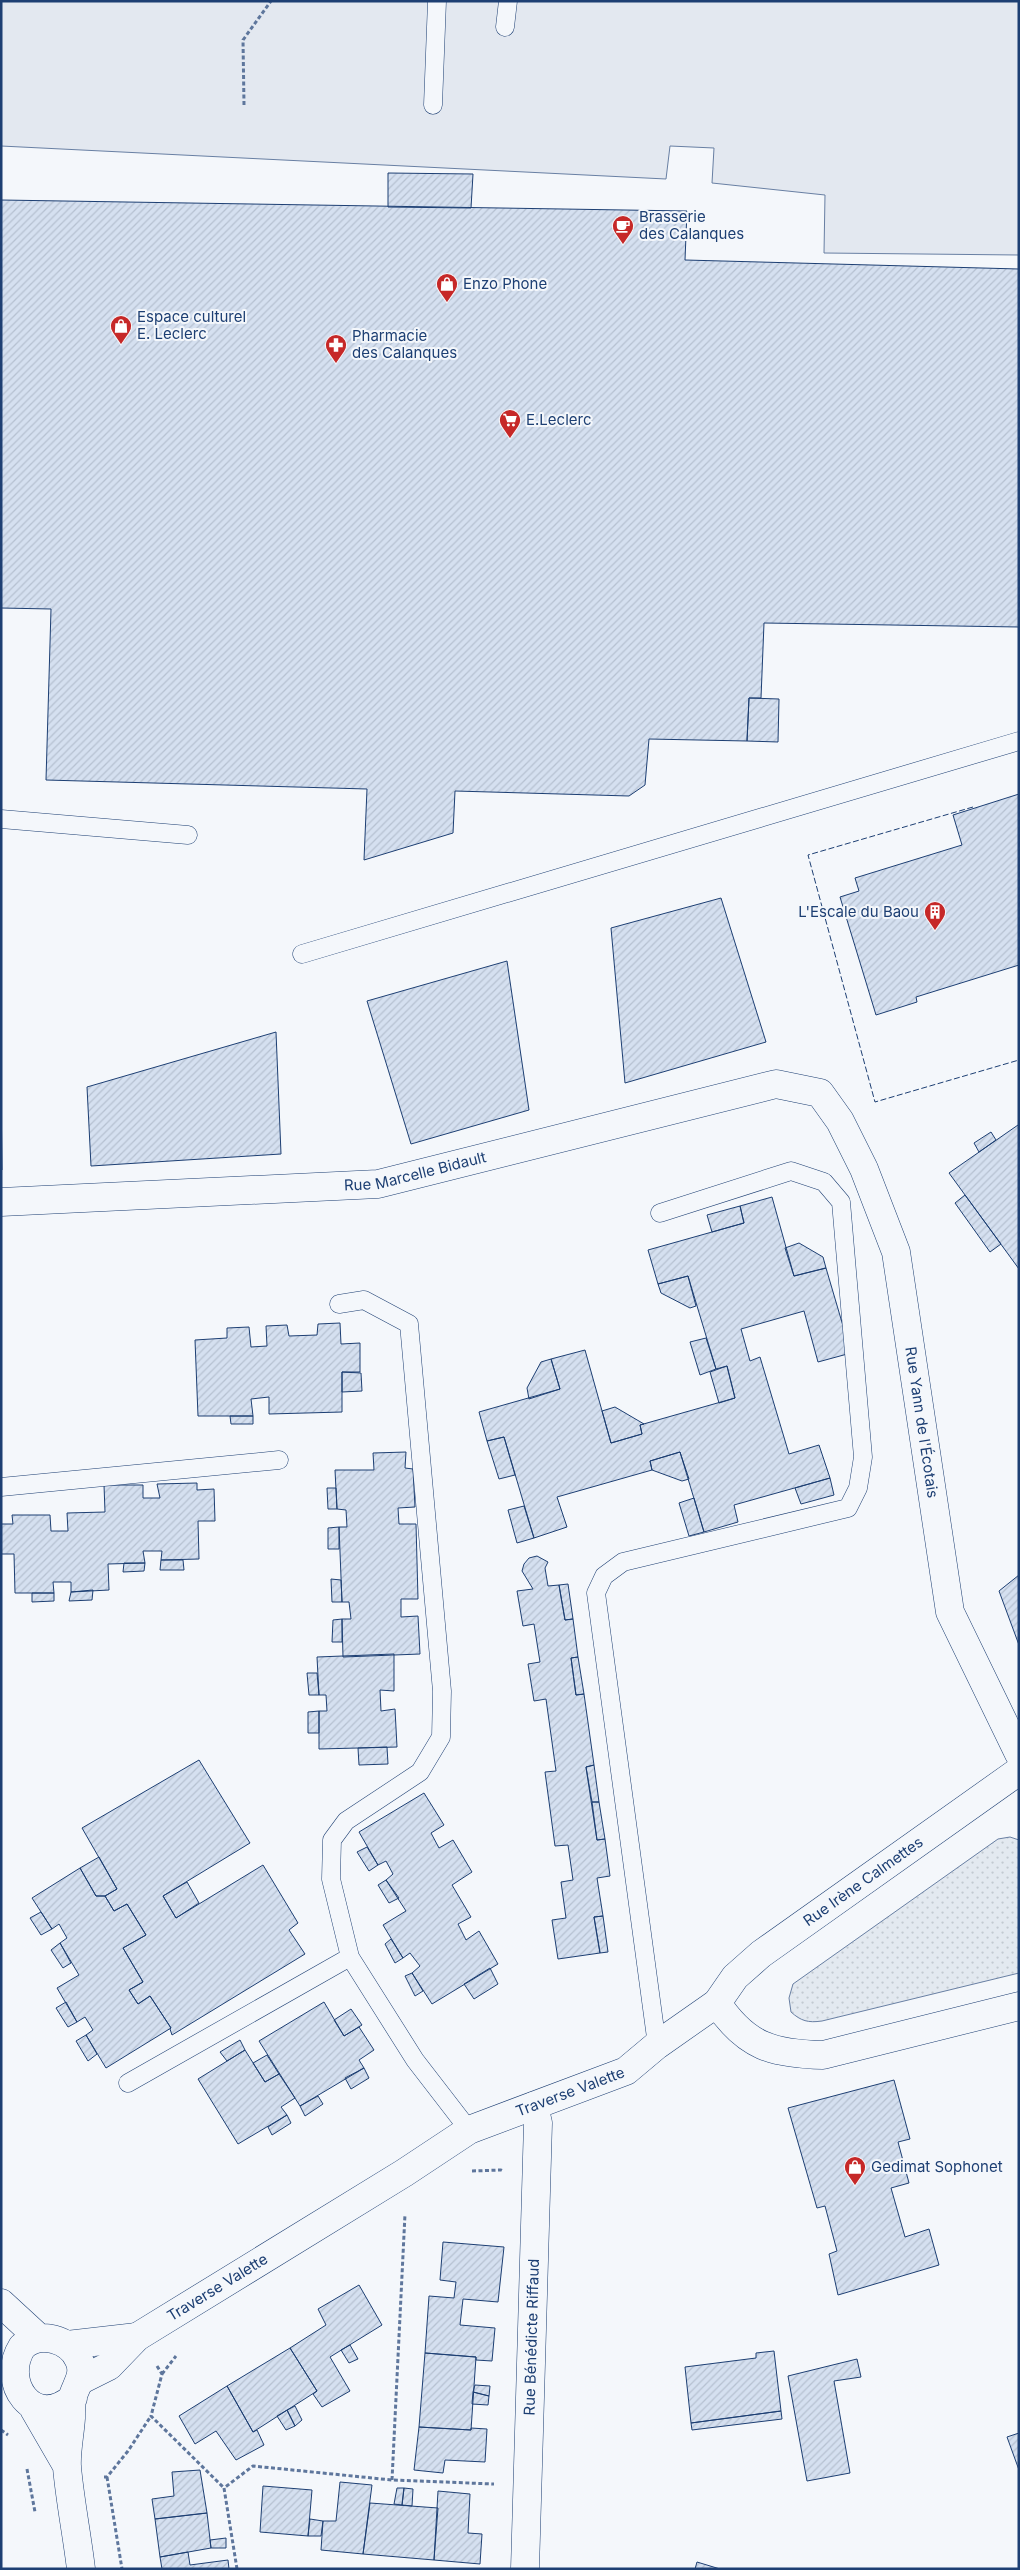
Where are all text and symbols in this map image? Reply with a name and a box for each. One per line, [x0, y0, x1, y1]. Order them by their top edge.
place label: Brasserie des Calanques [639, 207, 744, 243]
cafe icon: Brasserie des Calanques [611, 214, 635, 245]
shop icon: Enzo Phone [435, 272, 459, 303]
place label: Enzo Phone [463, 274, 547, 293]
place label: Espace culturel E. Leclerc [137, 307, 246, 343]
shop icon: Espace culturel E. Leclerc [109, 314, 133, 345]
place label: Pharmacie des Calanques [352, 326, 457, 362]
pharmacy icon: Pharmacie des Calanques [324, 333, 348, 364]
supermarket icon: E.Leclerc [498, 408, 522, 439]
place label: E.Leclerc [526, 410, 591, 429]
building icon: L'Escale du Baou [923, 900, 947, 931]
place label: L'Escale du Baou [798, 902, 919, 921]
street label: Rue Marcelle Bidault [344, 1147, 488, 1195]
street label: Rue Yann de l'Écotais [901, 1345, 943, 1499]
street label: Rue Irène Calmettes [799, 1832, 927, 1930]
street label: Traverse Valette [513, 2062, 627, 2121]
shop icon: Gedimat Sophonet [843, 2155, 867, 2186]
place label: Gedimat Sophonet [871, 2157, 1003, 2176]
street label: Traverse Valette [163, 2249, 271, 2325]
street label: Rue Bénédicte Riffaud [519, 2258, 543, 2416]

